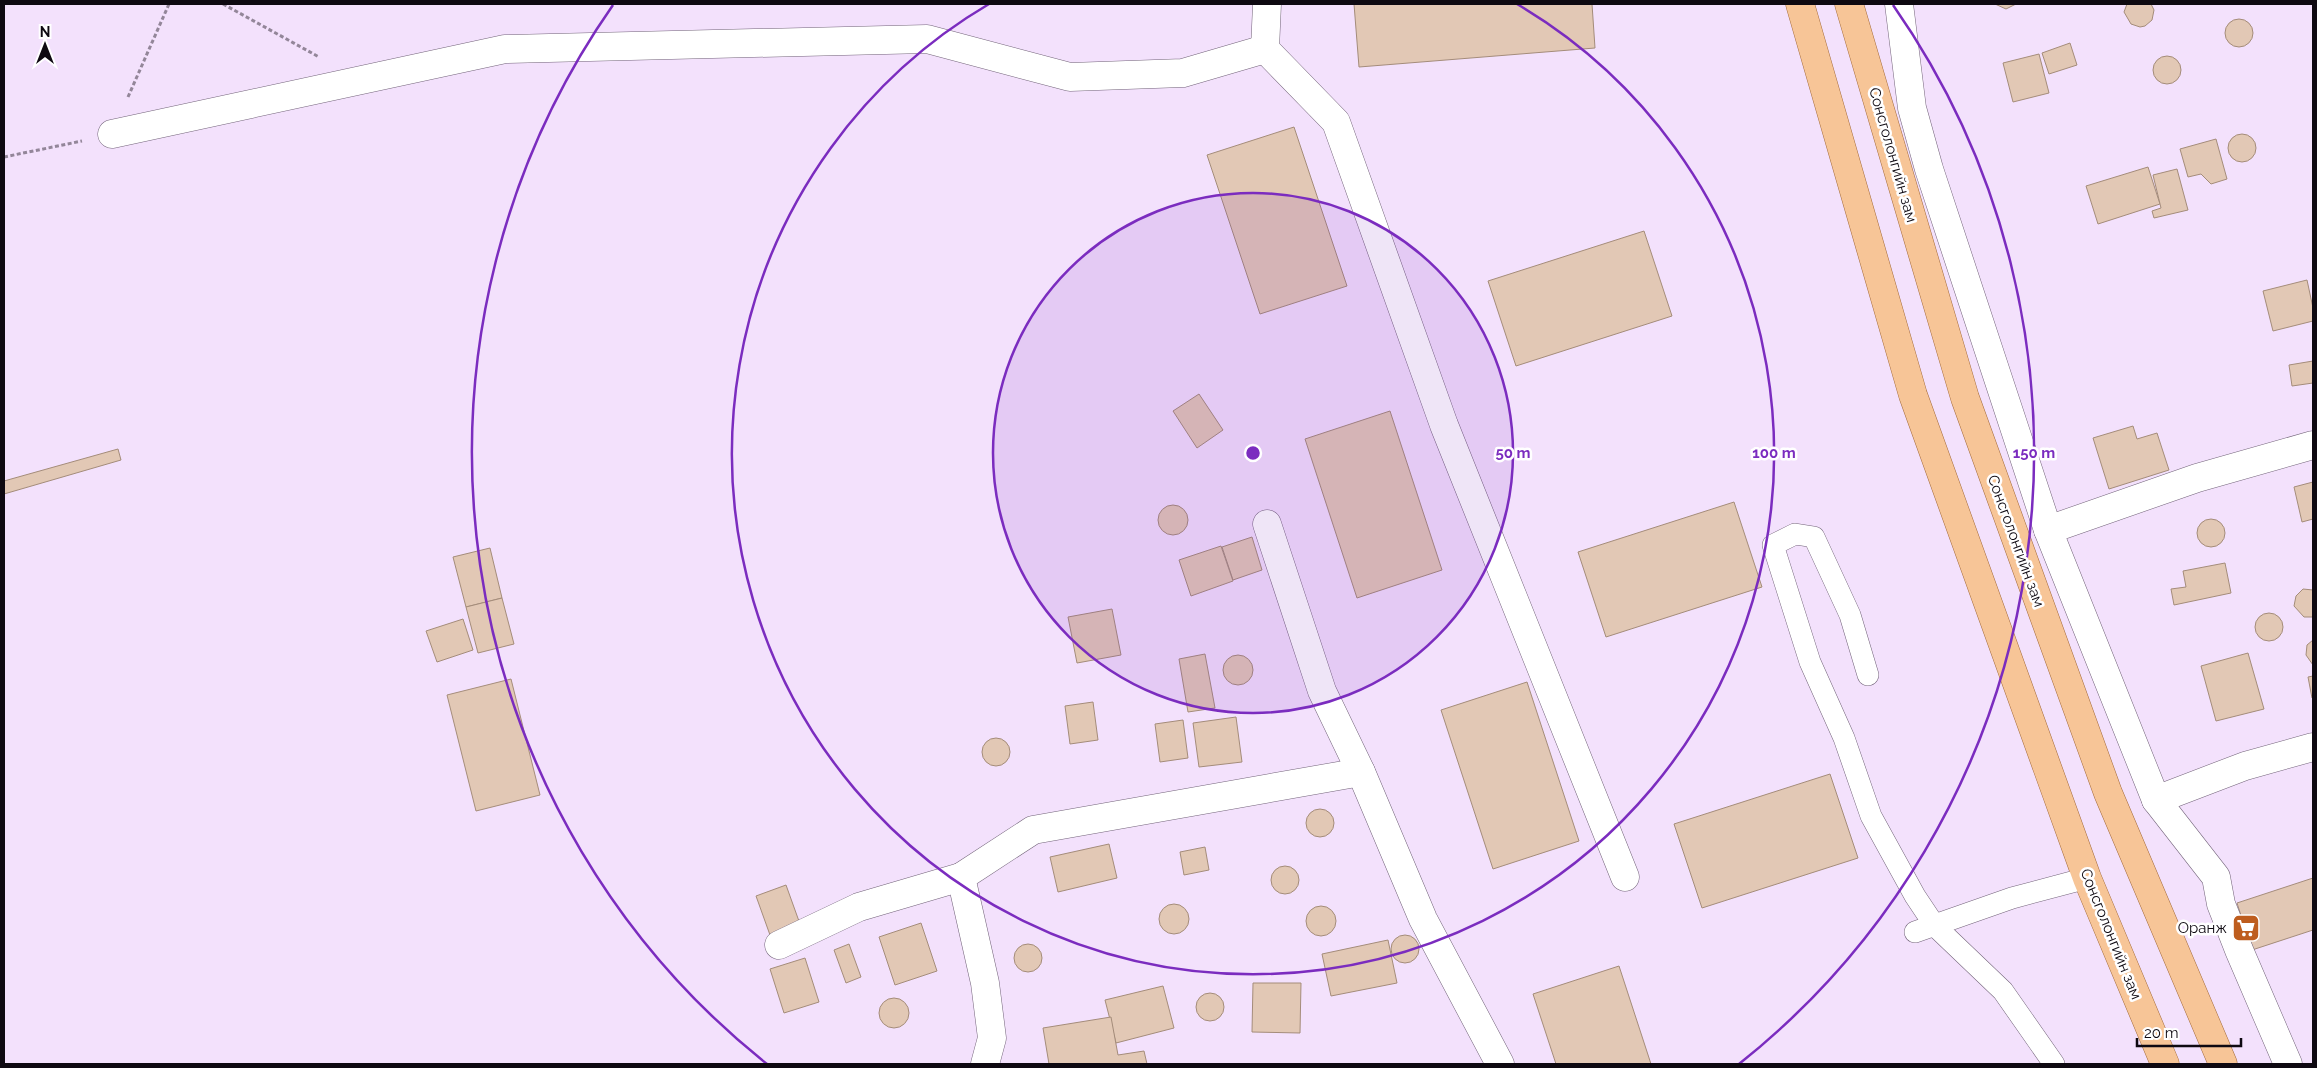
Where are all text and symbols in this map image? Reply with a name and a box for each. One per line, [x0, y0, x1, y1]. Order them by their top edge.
north arrow [20, 20, 70, 70]
text: N [40, 24, 50, 40]
street label: Сонсголонгийн зам [1865, 85, 1921, 225]
centre of rings [1244, 444, 1262, 462]
text: 50 m [1495, 444, 1531, 462]
text: 100 m [1752, 444, 1796, 462]
text: 150 m [2013, 444, 2055, 462]
street label: Сонсголонгийн зам [1984, 472, 2048, 610]
street label: Сонсголонгийн зам [2077, 866, 2145, 1002]
supermarket icon: Оранж [2231, 913, 2261, 943]
place label: Оранж [2178, 919, 2227, 937]
scale bar [2137, 1016, 2241, 1048]
text: 20 m [2144, 1024, 2179, 1042]

